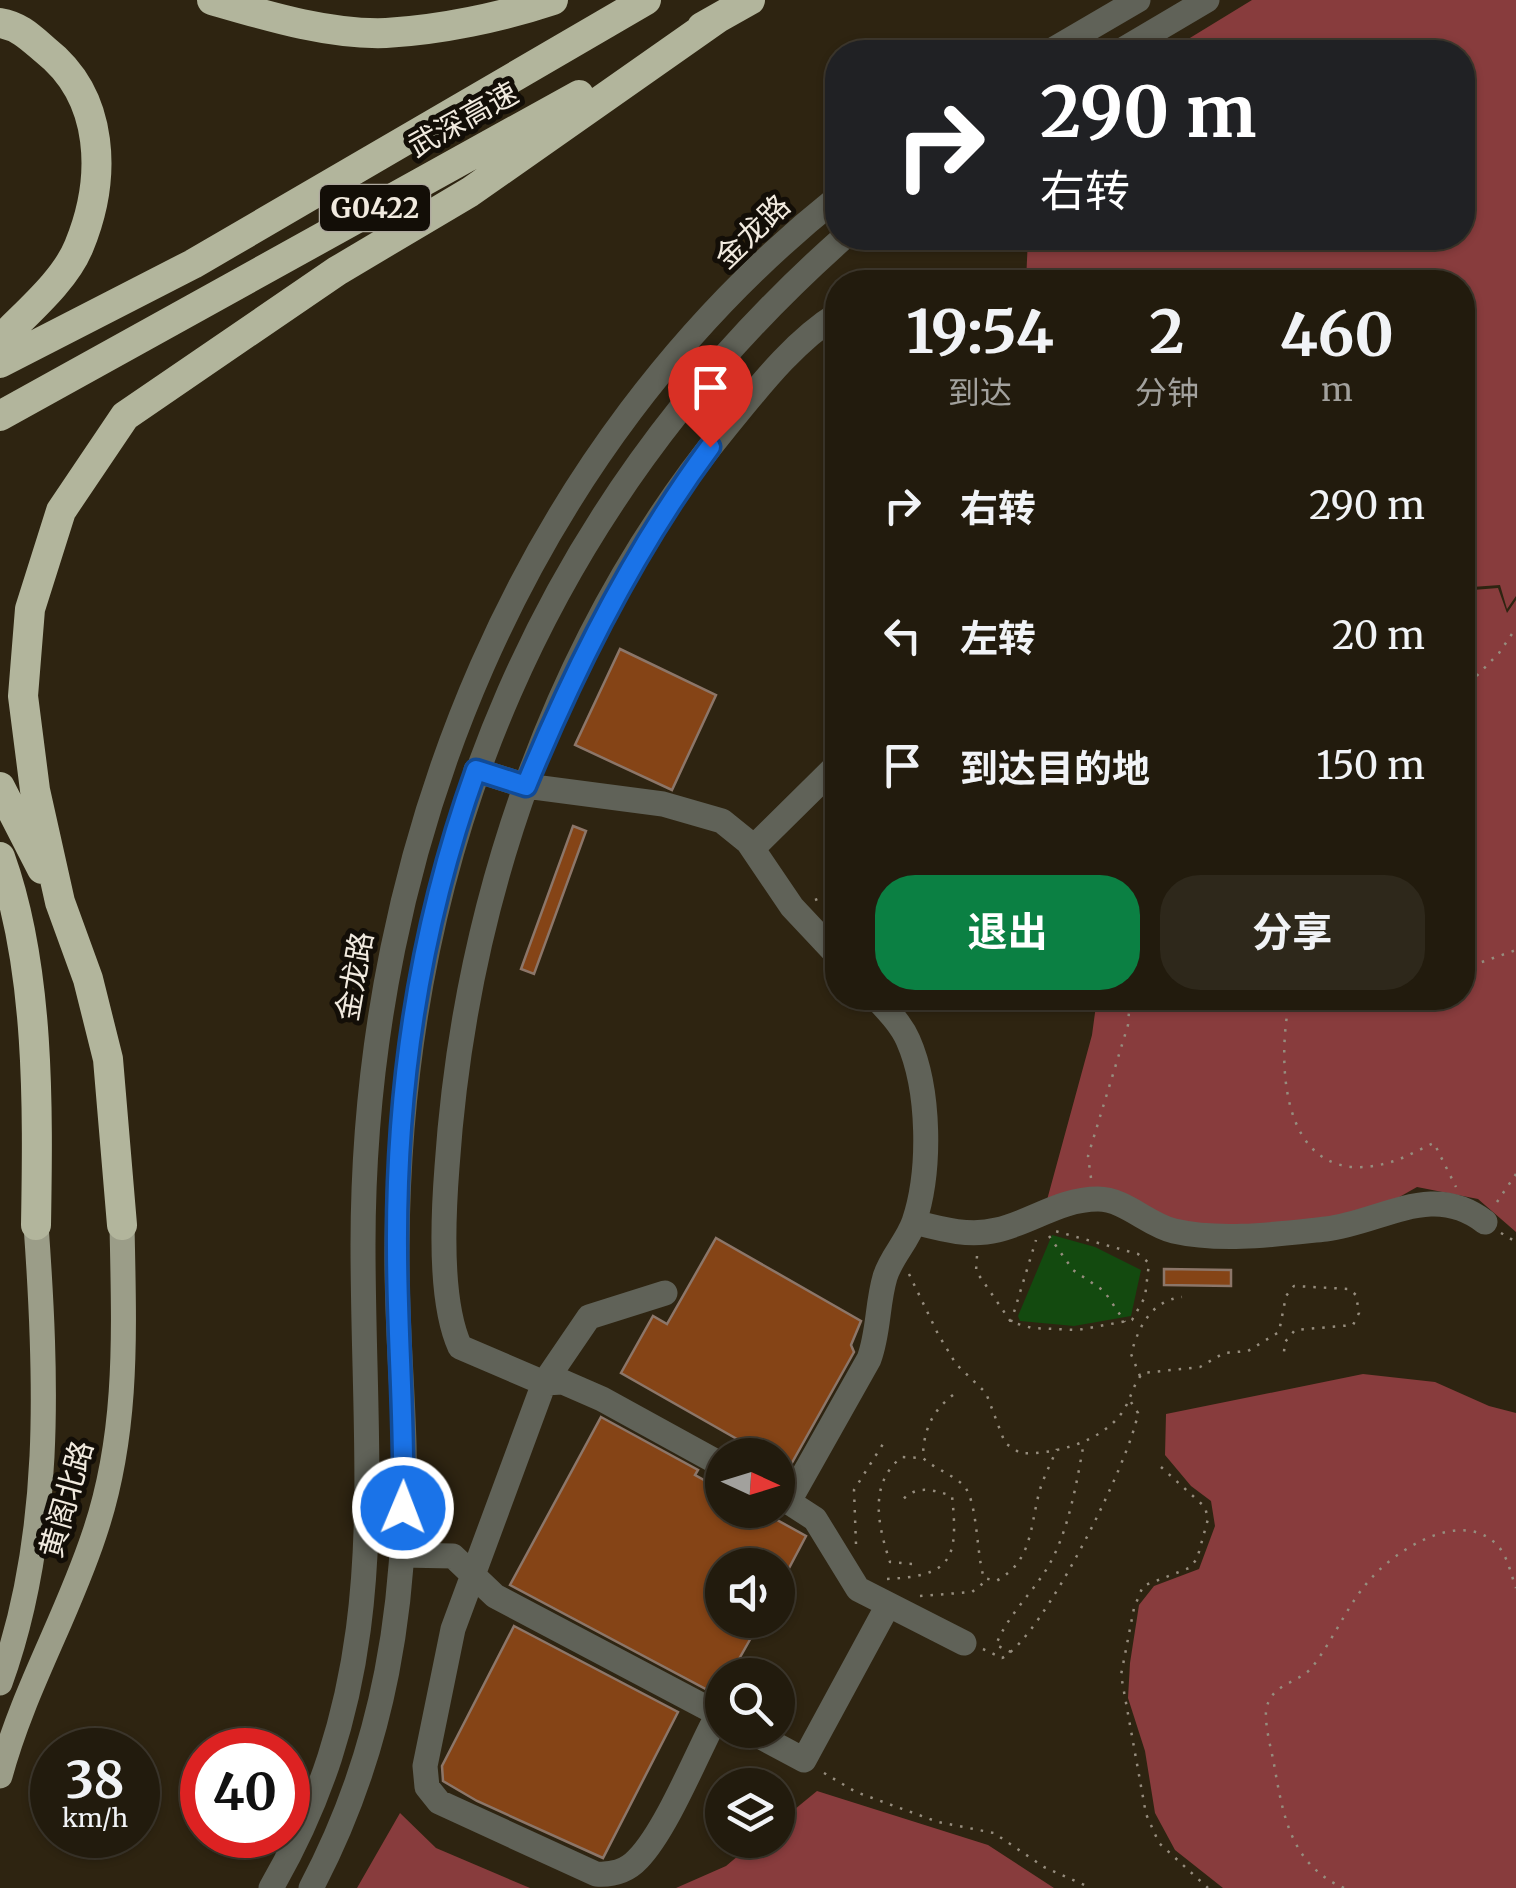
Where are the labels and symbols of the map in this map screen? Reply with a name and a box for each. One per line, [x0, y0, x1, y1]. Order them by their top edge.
street label: 武深高速 [401, 73, 525, 165]
road number: G0422 [320, 185, 430, 231]
street label: 金龙路 [706, 186, 798, 276]
pin [668, 345, 753, 448]
street label: 金龙路 [327, 928, 381, 1024]
street label: 黄阁北路 [31, 1436, 101, 1562]
north arrow [705, 1438, 795, 1528]
position arrow [351, 1456, 455, 1560]
speed limit sign: 40 [180, 1728, 310, 1858]

